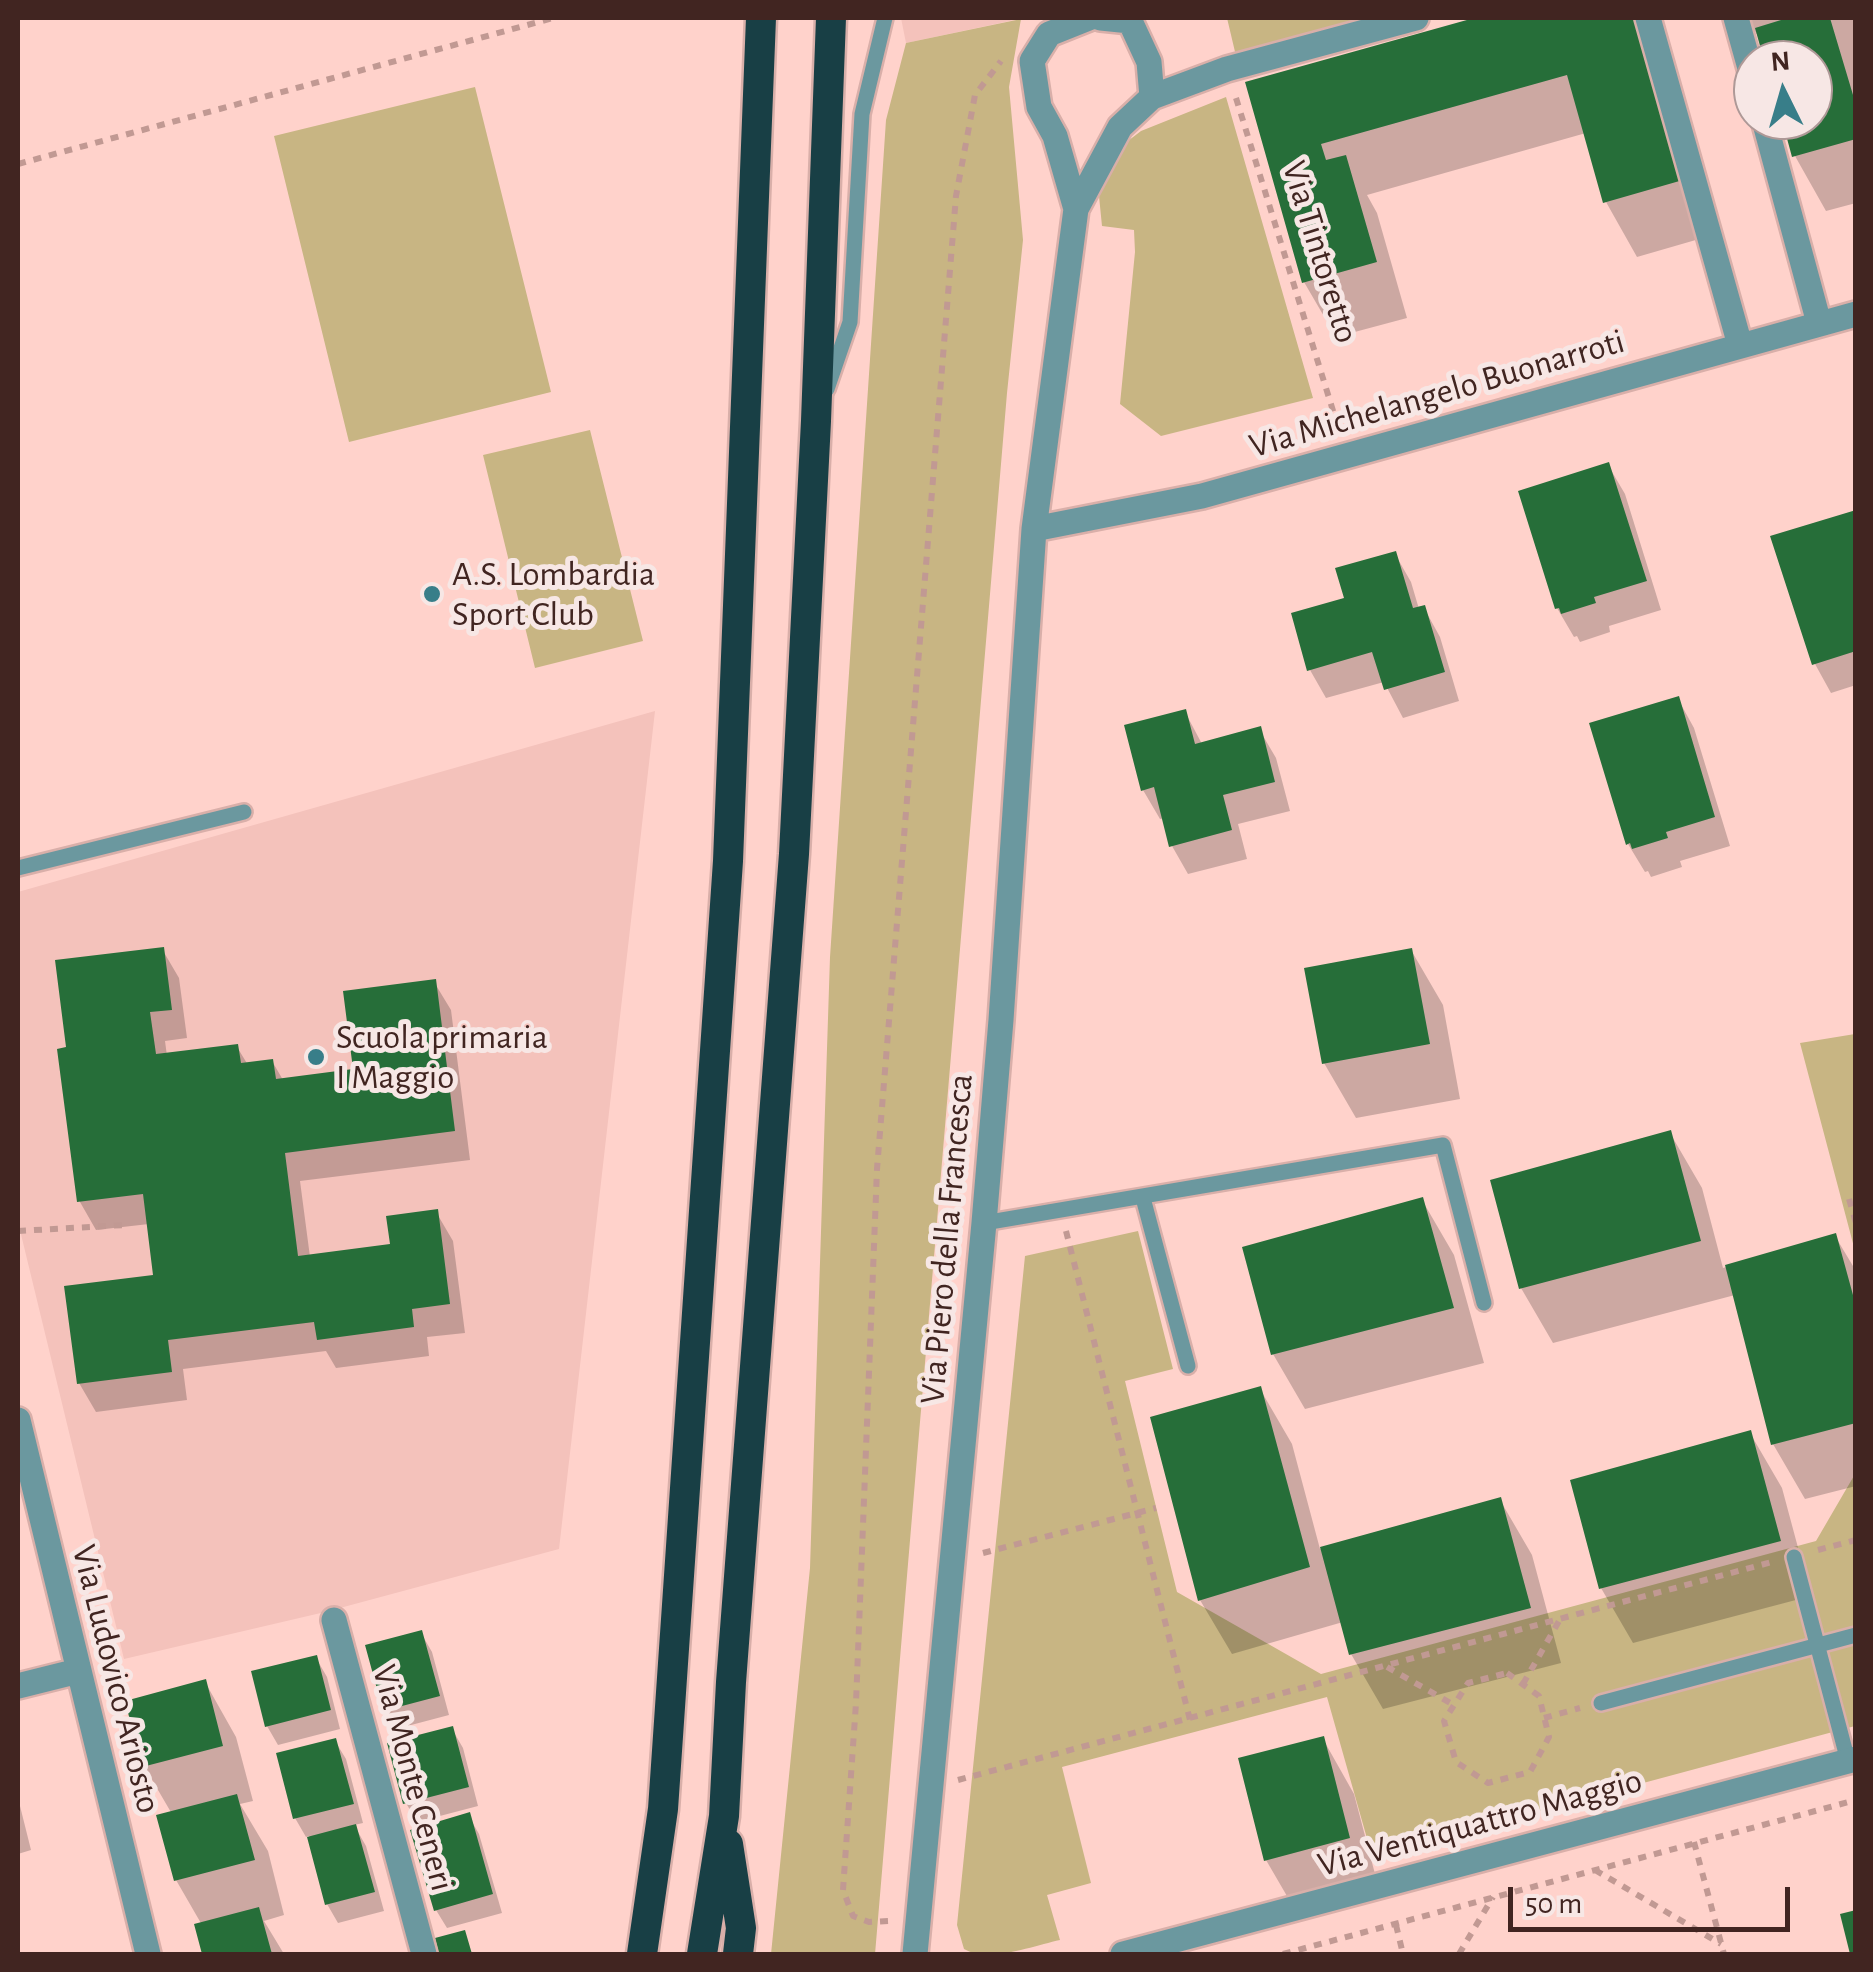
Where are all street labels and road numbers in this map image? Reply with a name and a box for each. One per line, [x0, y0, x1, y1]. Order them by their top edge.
street label: Via Tintoretto [1272, 156, 1368, 348]
street label: Via Michelangelo Buonarroti [1245, 320, 1629, 468]
street label: Via Piero della Francesca [912, 1072, 982, 1406]
street label: Via Ludovico Ariosto [62, 1541, 170, 1817]
street label: Via Monte Ceneri [363, 1660, 463, 1896]
street label: Via Ventiquattro Maggio [1313, 1760, 1647, 1886]

